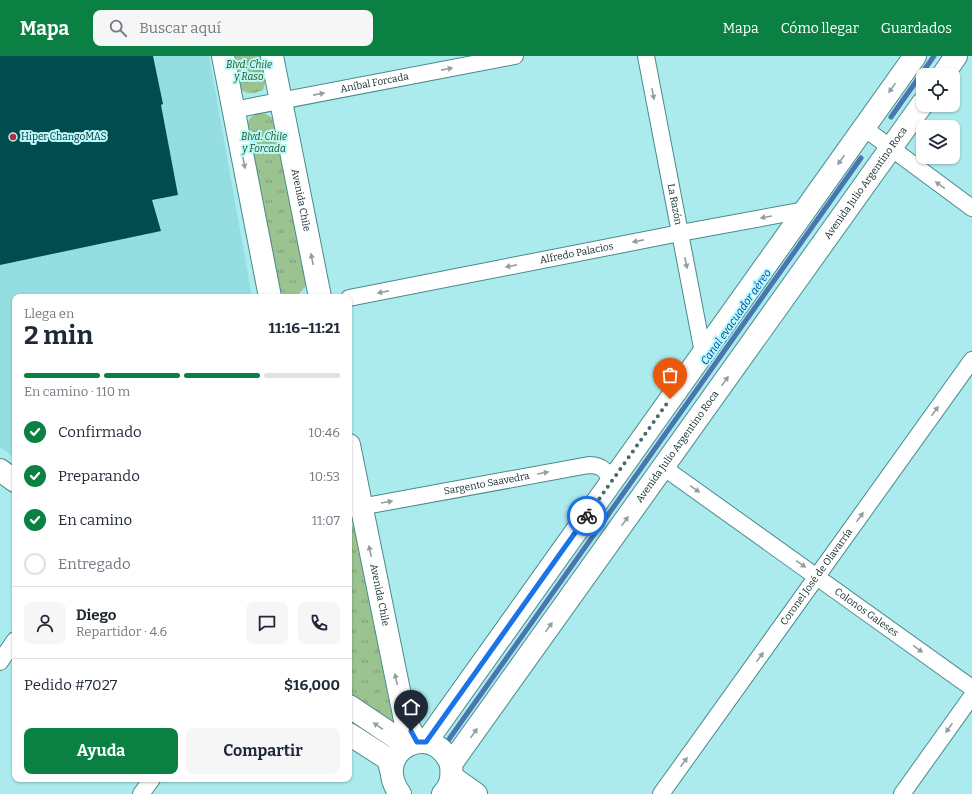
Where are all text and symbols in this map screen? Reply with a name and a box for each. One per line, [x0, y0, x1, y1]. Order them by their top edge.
search box [93, 10, 373, 46]
text: Mapa [20, 17, 69, 40]
icon: search [107, 17, 129, 39]
text: Buscar aquí [139, 19, 221, 37]
text: Mapa [723, 20, 759, 37]
text: Cómo llegar [781, 20, 859, 37]
text: Guardados [881, 20, 952, 37]
park label: Blvd. Chile y Raso [226, 59, 272, 83]
one-way arrow [441, 66, 453, 72]
map controls [916, 68, 960, 164]
button: locate [916, 68, 960, 112]
street label: Aníbal Forcada [339, 70, 410, 95]
one-way arrow [888, 82, 896, 93]
one-way arrow [651, 88, 657, 100]
one-way arrow [313, 90, 325, 96]
button: layers [916, 120, 960, 164]
street label: Avenida Julio Argentino Roca [822, 125, 910, 241]
place label: Hiper ChangoMAS [21, 131, 107, 143]
park label: Blvd. Chile y Forcada [241, 131, 287, 155]
marker: Hiper ChangoMAS [8, 132, 18, 142]
one-way arrow [837, 154, 845, 165]
one-way arrow [241, 157, 247, 169]
street label: Avenida Chile [289, 168, 313, 233]
one-way arrow [935, 181, 946, 189]
street label: La Razón [665, 183, 684, 227]
one-way arrow [760, 215, 772, 221]
one-way arrow [632, 238, 645, 244]
street label: Alfredo Palacios [539, 240, 615, 266]
one-way arrow [309, 253, 315, 265]
one-way arrow [683, 257, 689, 269]
one-way arrow [505, 264, 517, 270]
water label: Canal evacuador aéreo [698, 267, 774, 367]
one-way arrow [377, 289, 390, 295]
text: Llega en [24, 306, 74, 321]
text: 11:16–11:21 [268, 319, 340, 337]
text: 2 min [24, 320, 93, 351]
pin [653, 358, 687, 399]
icon: bag [659, 364, 681, 386]
one-way arrow [721, 375, 729, 386]
text: En camino · 110 m [24, 384, 130, 399]
street label: Avenida Julio Argentino Roca [634, 388, 722, 505]
one-way arrow [931, 406, 939, 416]
icon: check [24, 421, 46, 443]
text: Confirmado [58, 423, 142, 441]
text: 10:46 [308, 425, 340, 440]
icon: check [24, 465, 46, 487]
text: Preparando [58, 467, 140, 485]
text: 10:53 [310, 469, 340, 484]
street label: Sargento Saavedra [443, 470, 531, 497]
one-way arrow [537, 470, 549, 476]
one-way arrow [690, 485, 700, 493]
courier [567, 496, 607, 536]
one-way arrow [381, 499, 393, 505]
icon: bike [576, 505, 598, 527]
icon: check [24, 509, 46, 531]
text: En camino [58, 511, 132, 529]
one-way arrow [856, 511, 864, 522]
text: 11:07 [312, 513, 340, 528]
one-way arrow [621, 515, 629, 526]
street label: Coronel José de Olavarría [778, 526, 856, 628]
one-way arrow [367, 545, 373, 558]
text: Entregado [58, 555, 131, 573]
one-way arrow [796, 560, 807, 568]
street label: Avenida Chile [367, 563, 392, 627]
street label: Colonos Galeses [832, 586, 901, 639]
button: person [24, 602, 66, 644]
button: chat [246, 602, 288, 644]
button: phone [298, 602, 340, 644]
text: Diego [76, 606, 117, 624]
one-way arrow [545, 621, 553, 632]
text: Repartidor · 4.6 [76, 624, 167, 639]
one-way arrow [913, 644, 923, 652]
one-way arrow [756, 651, 764, 662]
one-way arrow [393, 673, 399, 685]
text: Pedido #7027 [24, 676, 117, 694]
text: $16,000 [284, 676, 340, 694]
pin [394, 690, 428, 731]
icon: home [400, 696, 422, 718]
one-way arrow [372, 722, 384, 729]
one-way arrow [945, 723, 953, 733]
one-way arrow [470, 727, 478, 738]
button: Ayuda [24, 728, 178, 774]
button: Compartir [186, 728, 340, 774]
one-way arrow [680, 757, 688, 768]

